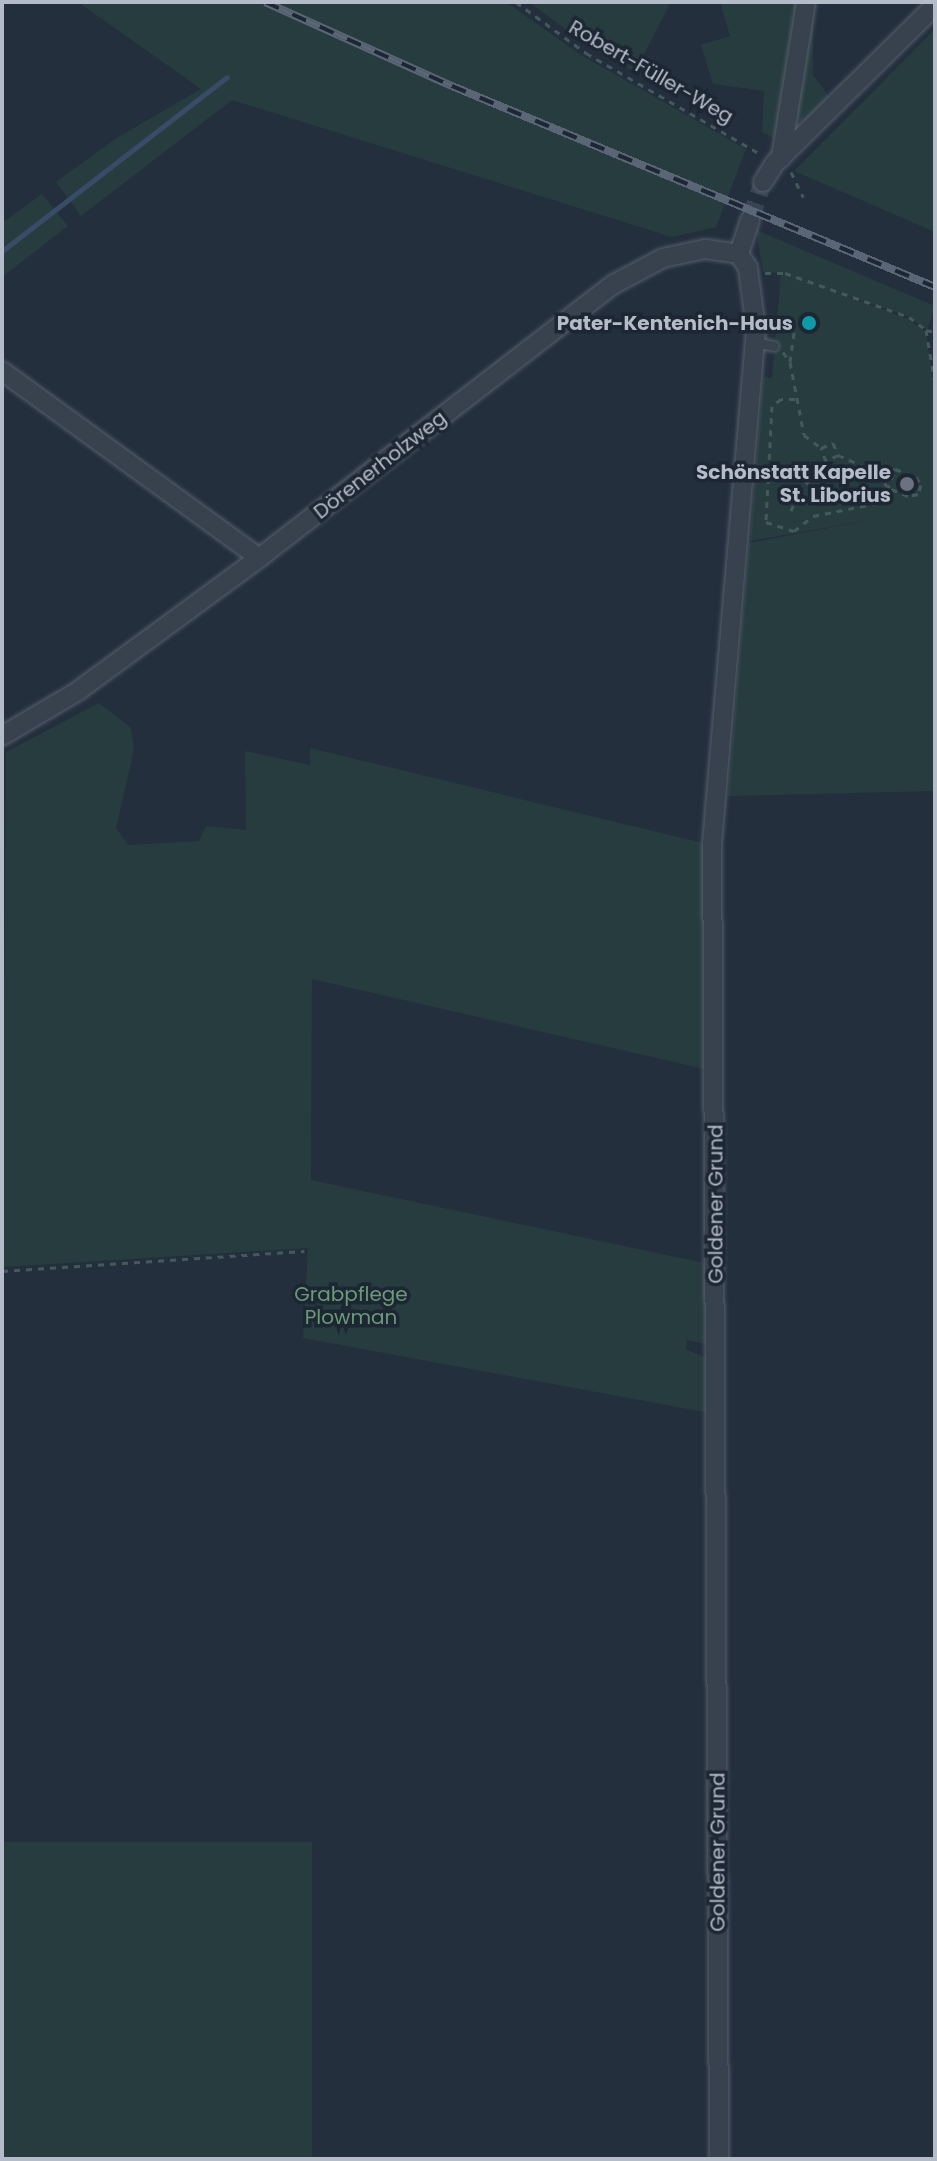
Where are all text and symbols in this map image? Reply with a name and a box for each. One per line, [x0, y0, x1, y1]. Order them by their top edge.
street label: Robert-Füller-Weg [565, 15, 737, 129]
place label: Pater-Kentenich-Haus [557, 311, 793, 335]
marker: Pater-Kentenich-Haus [800, 314, 818, 332]
street label: Dörenerholzweg [309, 406, 451, 524]
place label: Schönstatt Kapelle St. Liborius [696, 460, 891, 507]
marker: Schönstatt Kapelle St. Liborius [898, 475, 916, 493]
street label: Goldener Grund [704, 1124, 728, 1284]
park label: Grabpflege Plowman [294, 1282, 408, 1329]
street label: Goldener Grund [706, 1772, 730, 1932]

